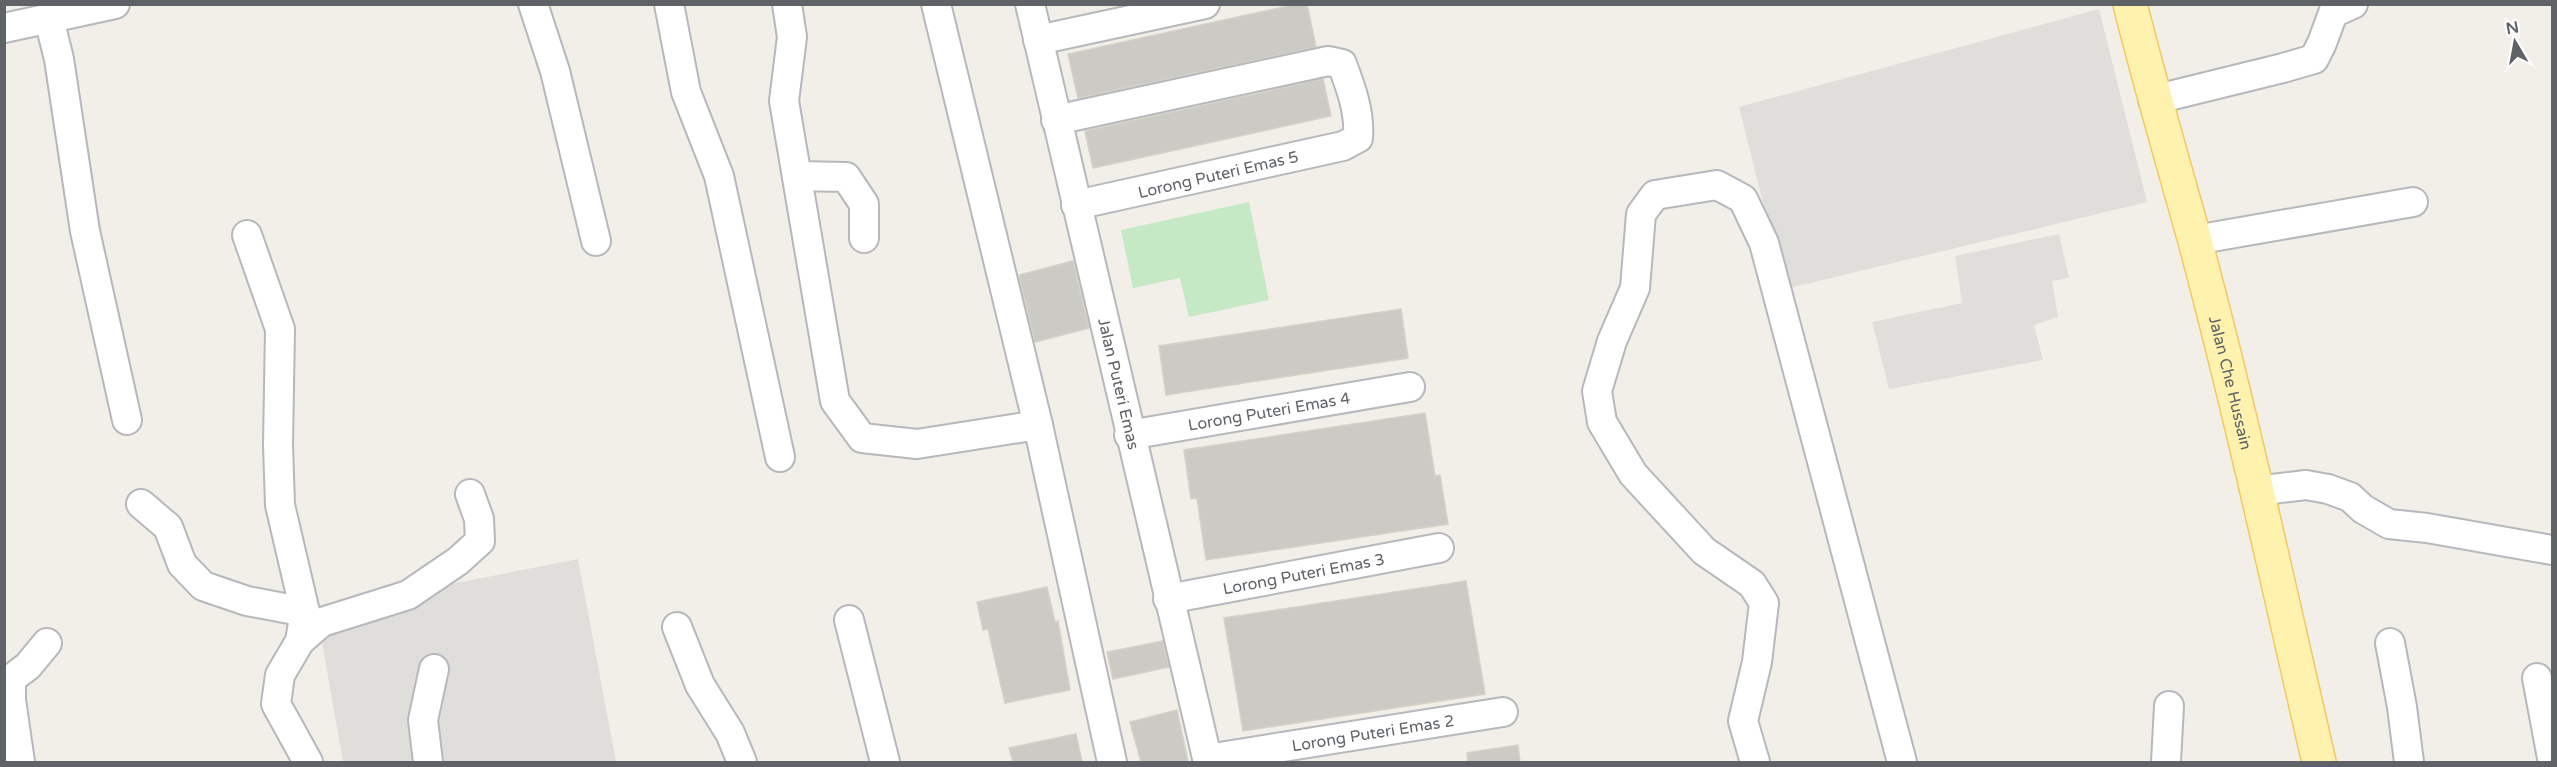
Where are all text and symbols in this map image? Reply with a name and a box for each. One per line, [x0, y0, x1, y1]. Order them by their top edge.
north arrow [2485, 12, 2545, 72]
text: N [2505, 17, 2521, 39]
street label: Lorong Puteri Emas 5 [1136, 147, 1300, 203]
street label: Jalan Che Hussain [2204, 314, 2256, 452]
street label: Jalan Puteri Emas [1093, 316, 1143, 452]
street label: Lorong Puteri Emas 4 [1187, 388, 1352, 436]
street label: Lorong Puteri Emas 3 [1221, 549, 1386, 599]
street label: Lorong Puteri Emas 2 [1290, 711, 1456, 756]

